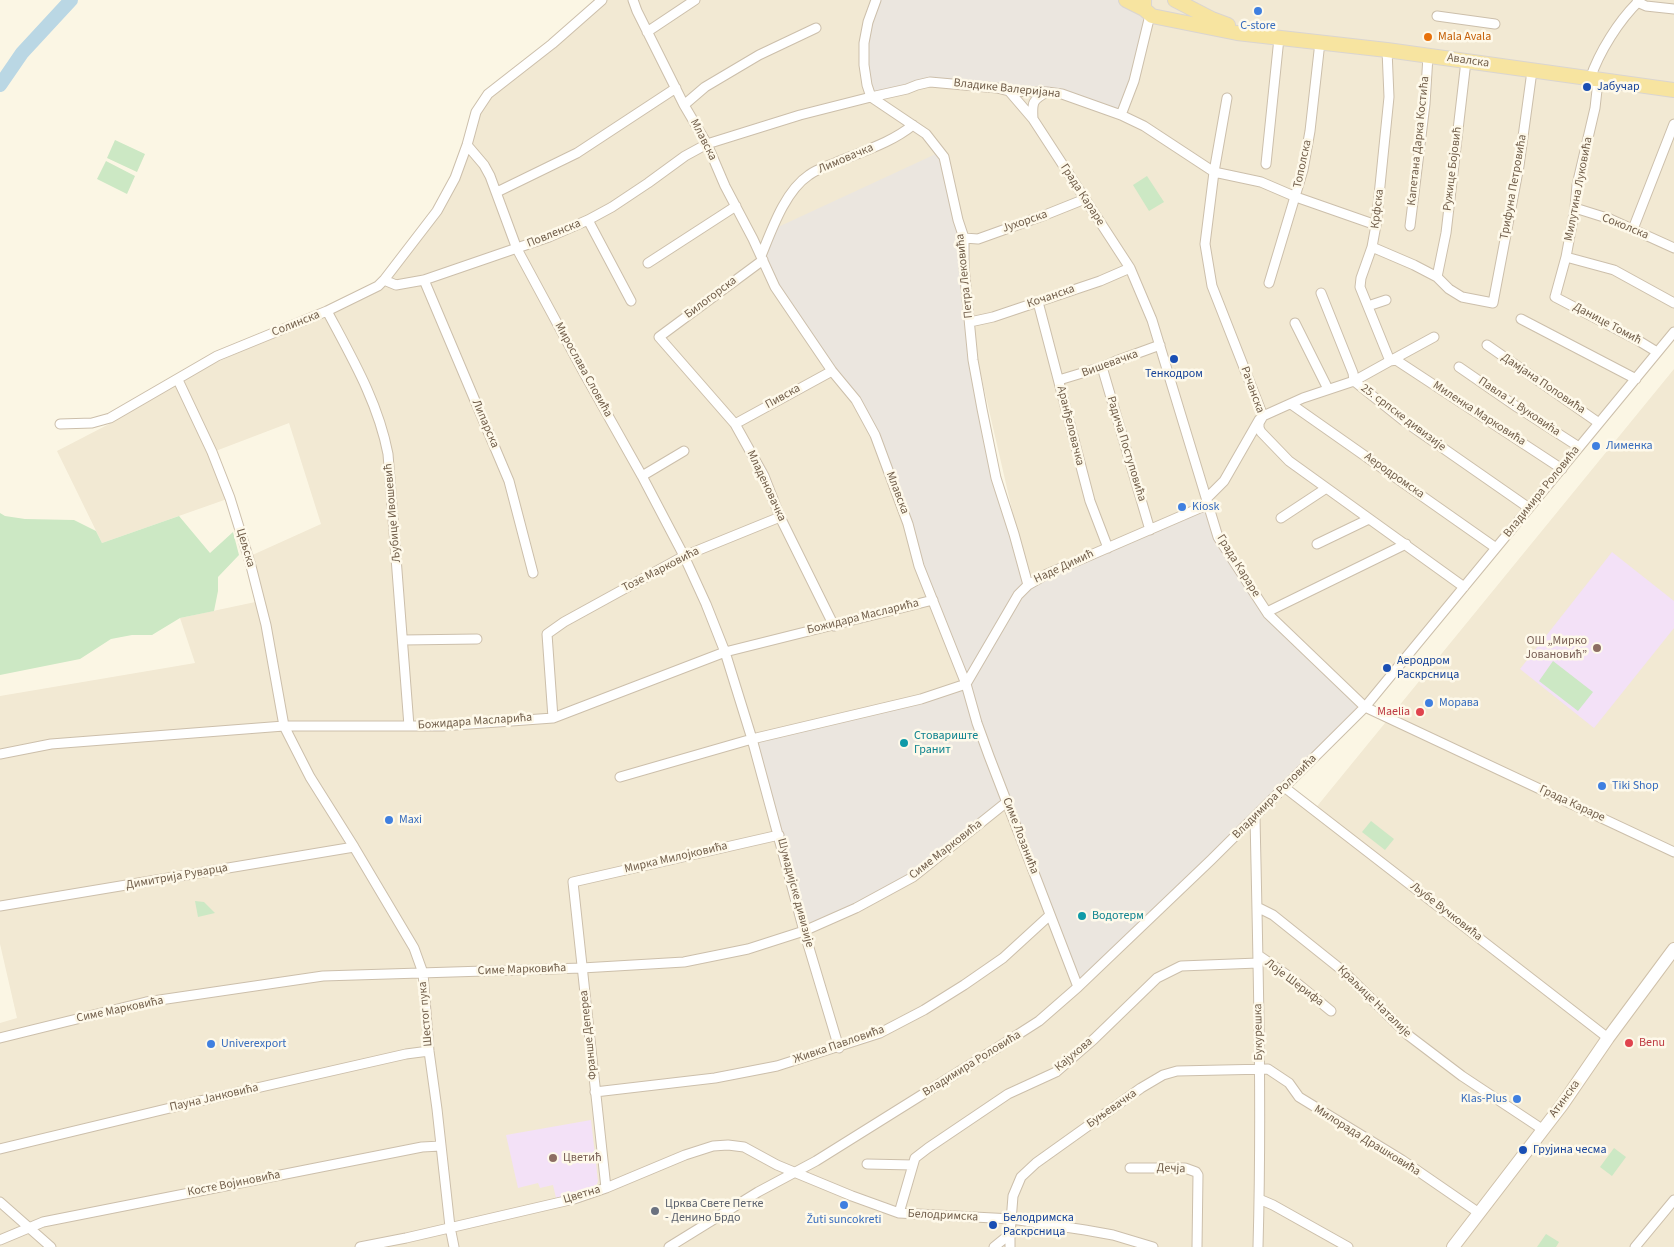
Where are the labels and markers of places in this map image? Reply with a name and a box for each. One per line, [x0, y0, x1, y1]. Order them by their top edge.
marker: C-store [1252, 5, 1264, 17]
place label: C-store [1240, 19, 1276, 33]
place label: Mala Avala [1438, 30, 1491, 44]
marker: Mala Avala [1422, 31, 1434, 43]
place label: Јабучар [1597, 80, 1640, 94]
marker: Јабучар [1581, 81, 1593, 93]
marker: Тенкодром [1168, 353, 1180, 365]
place label: Тенкодром [1145, 367, 1203, 381]
place label: Лименка [1606, 439, 1652, 453]
marker: Лименка [1590, 440, 1602, 452]
place label: Kiosk [1192, 500, 1219, 514]
marker: Kiosk [1176, 501, 1188, 513]
place label: ОШ „Мирко Јовановић” [1525, 634, 1587, 662]
marker: ОШ „Мирко Јовановић” [1591, 642, 1603, 654]
place label: Аеродром Раскрсница [1397, 654, 1459, 682]
marker: Аеродром Раскрсница [1381, 662, 1393, 674]
place label: Морава [1439, 696, 1479, 710]
marker: Морава [1423, 697, 1435, 709]
place label: Maelia [1377, 705, 1410, 719]
marker: Maelia [1414, 706, 1426, 718]
place label: Стовариште Гранит [914, 729, 978, 757]
marker: Стовариште Гранит [898, 737, 910, 749]
place label: Tiki Shop [1612, 779, 1659, 793]
marker: Tiki Shop [1596, 780, 1608, 792]
place label: Maxi [399, 813, 422, 827]
marker: Maxi [383, 814, 395, 826]
place label: Водотерм [1092, 909, 1144, 923]
marker: Водотерм [1076, 910, 1088, 922]
place label: Benu [1639, 1036, 1665, 1050]
place label: Univerexport [221, 1037, 286, 1051]
marker: Benu [1623, 1037, 1635, 1049]
marker: Univerexport [205, 1038, 217, 1050]
place label: Klas-Plus [1461, 1092, 1507, 1106]
marker: Klas-Plus [1511, 1093, 1523, 1105]
place label: Грујина чесма [1533, 1143, 1607, 1157]
marker: Грујина чесма [1517, 1144, 1529, 1156]
place label: Цветић [563, 1151, 601, 1165]
marker: Цветић [547, 1152, 559, 1164]
place label: Црква Свете Петке - Денино Брдо [665, 1197, 763, 1225]
marker: Žuti suncokreti [838, 1199, 850, 1211]
marker: Црква Свете Петке - Денино Брдо [649, 1205, 661, 1217]
place label: Белодримска Раскрсница [1003, 1211, 1074, 1239]
place label: Žuti suncokreti [807, 1213, 881, 1227]
marker: Белодримска Раскрсница [987, 1219, 999, 1231]

